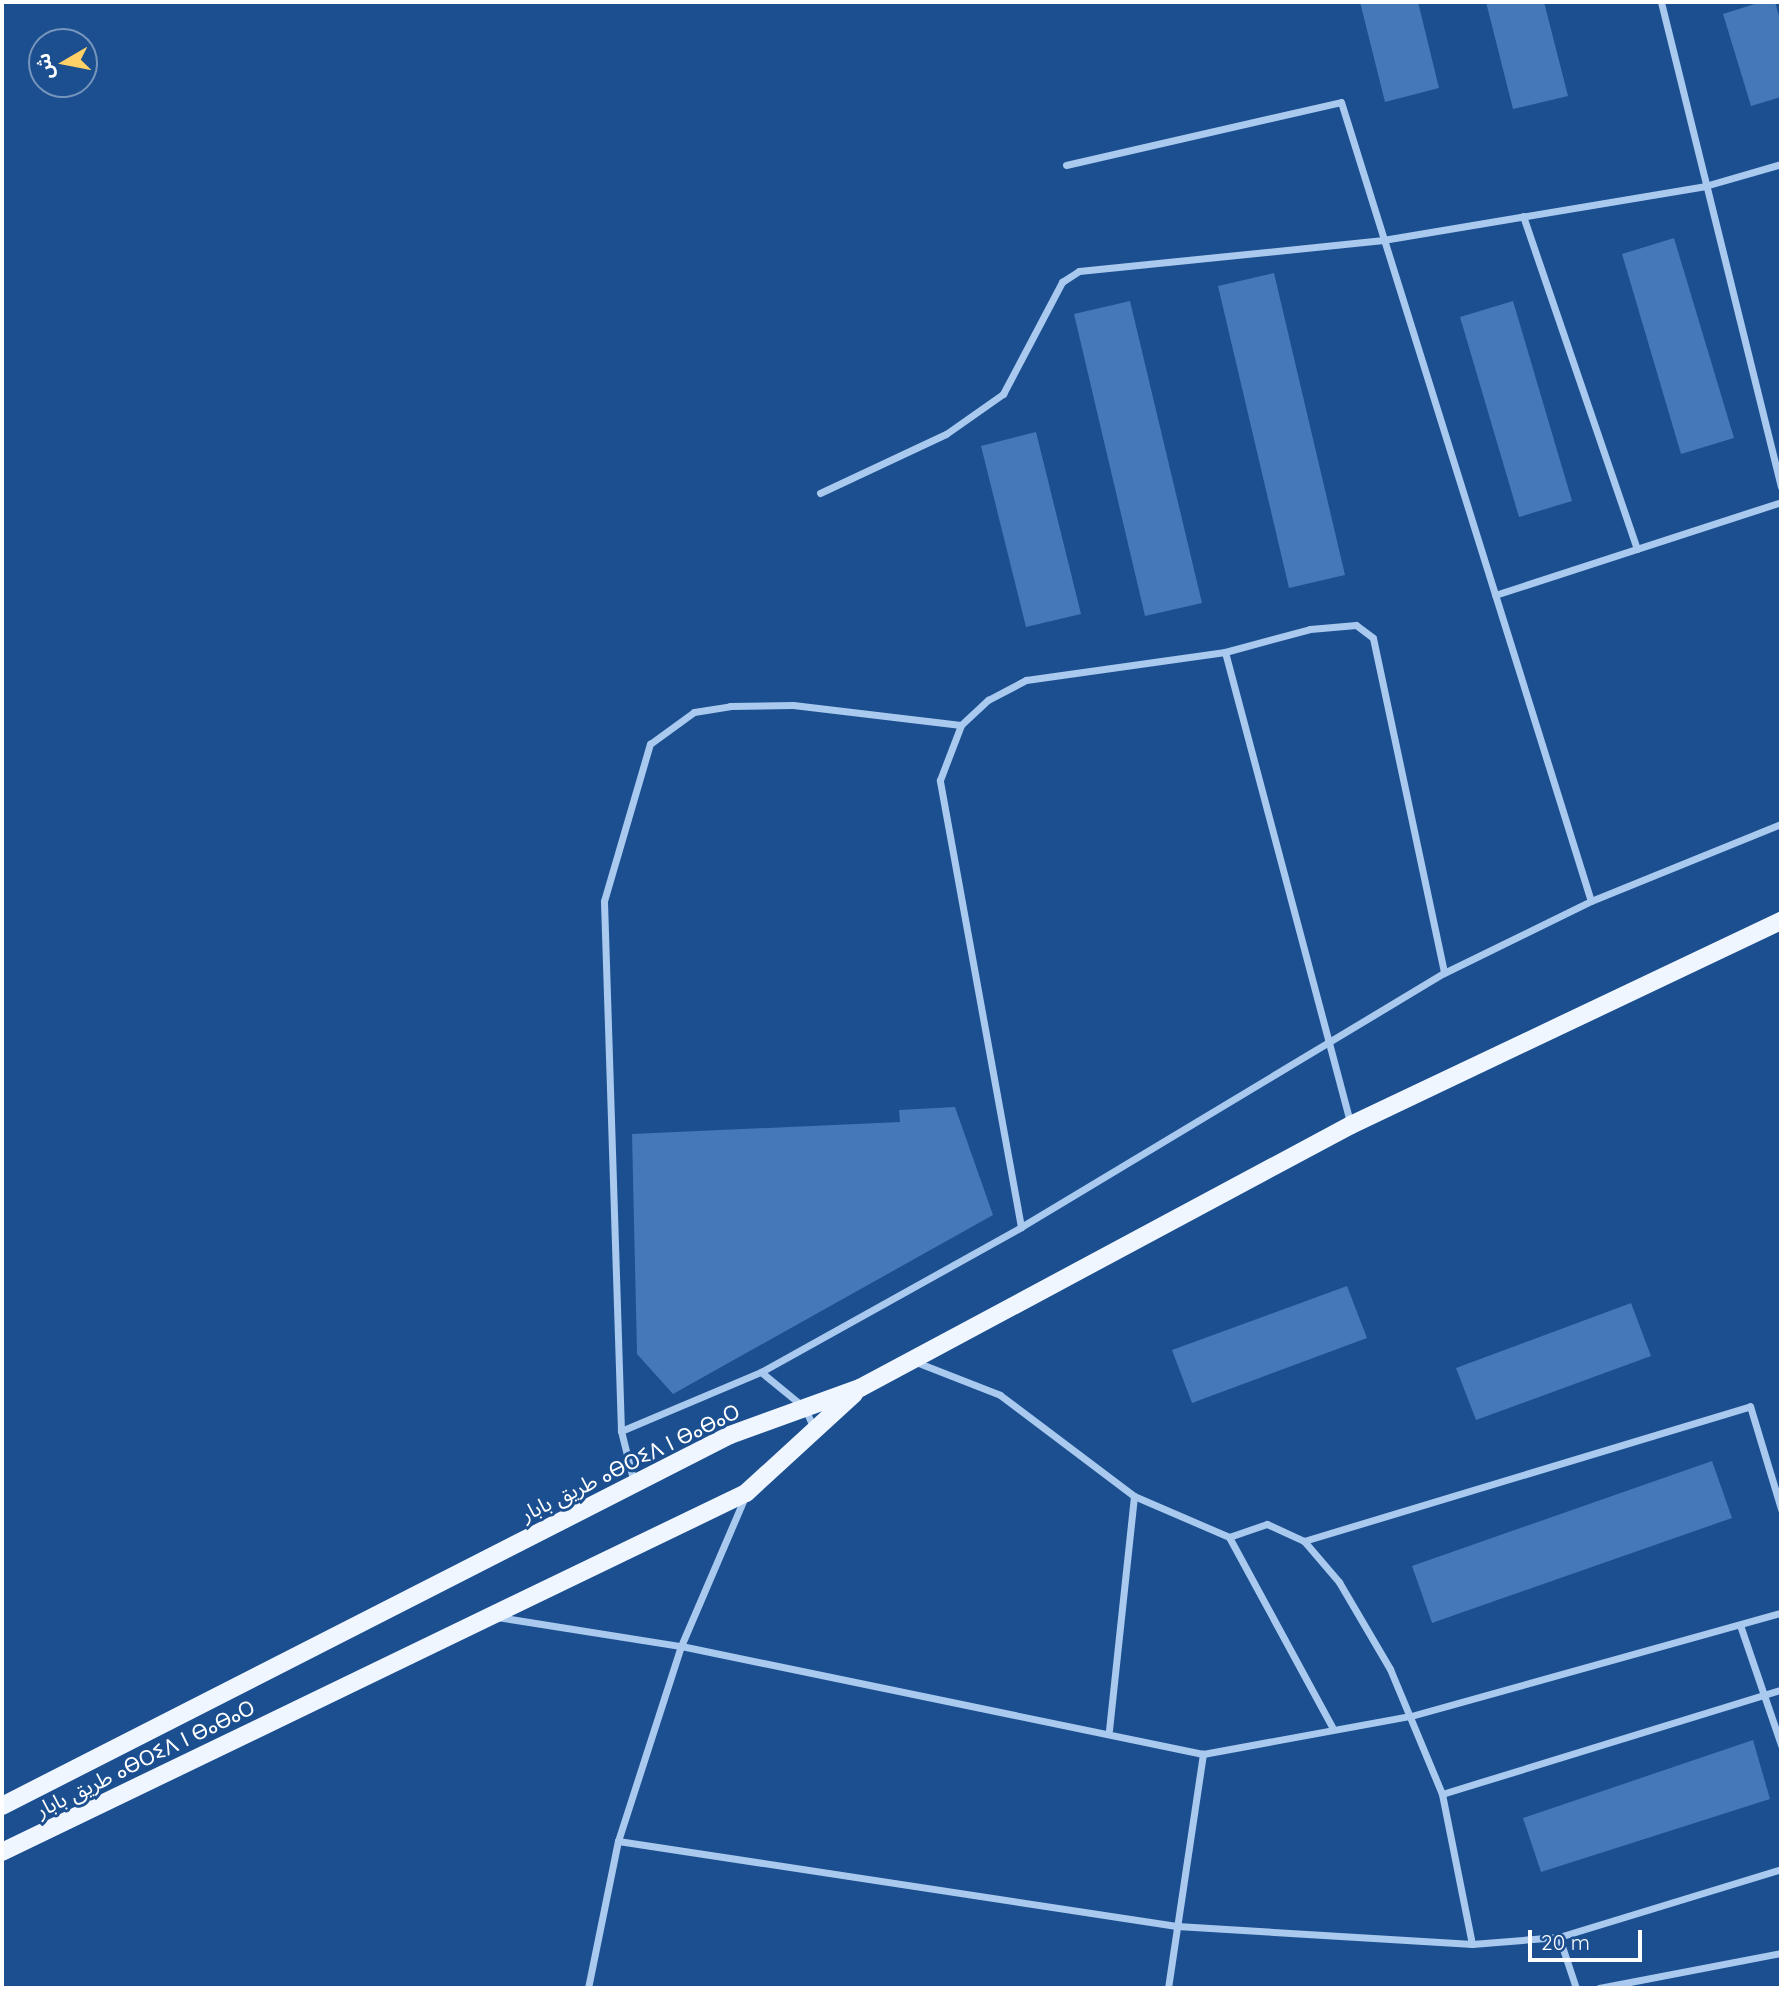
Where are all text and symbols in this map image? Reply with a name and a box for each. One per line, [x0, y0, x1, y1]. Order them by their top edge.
north arrow [28, 28, 98, 98]
text: ش [30, 51, 58, 81]
street label: طريق بابار ⴰⴱⵔⵉⴷ ⵏ ⴱⴰⴱⴰⵔ [516, 1398, 744, 1526]
street label: طريق بابار ⴰⴱⵔⵉⴷ ⵏ ⴱⴰⴱⴰⵔ [31, 1694, 259, 1822]
scale bar [1531, 1916, 1645, 1960]
text: 20 m [1541, 1929, 1590, 1955]

